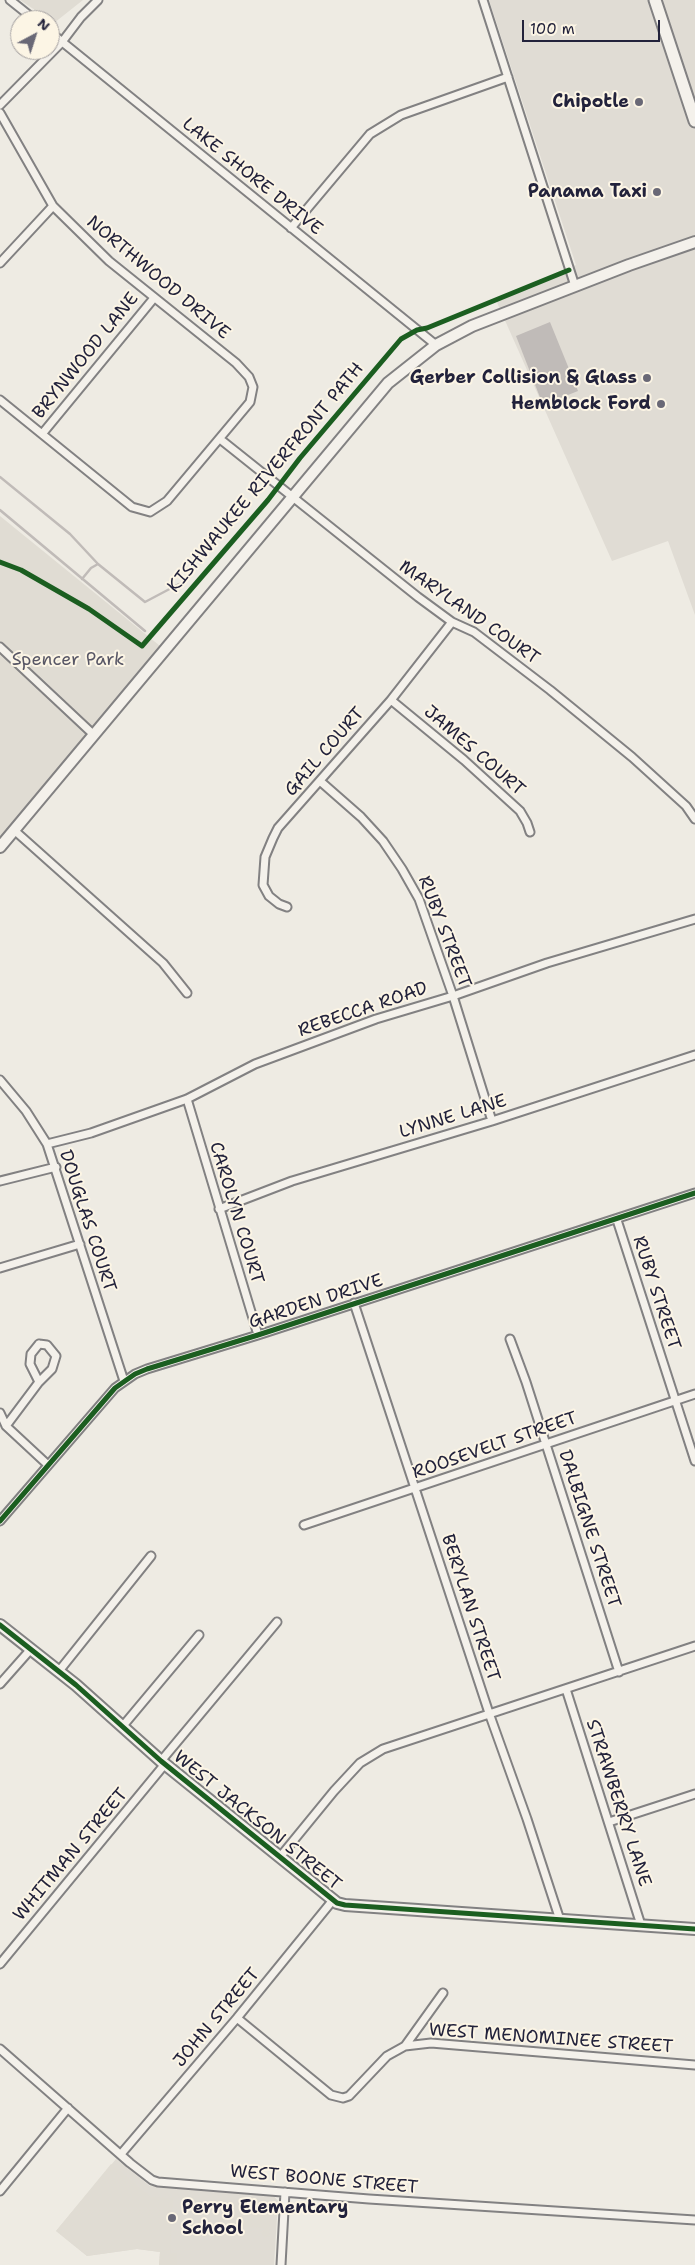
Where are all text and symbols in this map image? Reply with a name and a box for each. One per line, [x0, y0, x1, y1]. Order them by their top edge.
north arrow [10, 10, 60, 60]
scale bar [525, 10, 662, 42]
text: N [34, 14, 54, 35]
text: 100 m [530, 19, 575, 39]
place label: Chipotle [552, 91, 629, 113]
marker: Chipotle [633, 96, 645, 108]
street label: LAKE SHORE DRIVE [178, 114, 326, 240]
place label: Panama Taxi [528, 181, 647, 203]
marker: Panama Taxi [651, 186, 663, 198]
street label: NORTHWOOD DRIVE [82, 212, 234, 344]
street label: BRYNWOOD LANE [28, 289, 144, 423]
street label: KISHWAUKEE RIVERFRONT PATH [163, 359, 369, 597]
place label: Gerber Collision & Glass [410, 367, 637, 389]
marker: Gerber Collision & Glass [641, 372, 653, 384]
place label: Hemblock Ford [511, 393, 651, 415]
marker: Hemblock Ford [655, 398, 667, 410]
street label: MARYLAND COURT [395, 556, 543, 670]
park label: Spencer Park [12, 649, 124, 671]
street label: JAMES COURT [419, 701, 529, 801]
street label: GAIL COURT [280, 703, 370, 801]
street label: RUBY STREET [413, 873, 475, 991]
street label: REBECCA ROAD [295, 978, 431, 1042]
street label: LYNNE LANE [397, 1090, 509, 1144]
street label: CAROLYN COURT [204, 1139, 268, 1287]
street label: DOUGLAS COURT [54, 1147, 120, 1295]
street label: RUBY STREET [627, 1233, 685, 1353]
street label: GARDEN DRIVE [246, 1270, 386, 1334]
street label: ROOSEVELT STREET [410, 1408, 580, 1484]
street label: DALBIGNE STREET [553, 1447, 625, 1611]
street label: BERYLAN STREET [436, 1532, 504, 1684]
street label: STRAWBERRY LANE [581, 1717, 655, 1889]
street label: WEST JACKSON STREET [169, 1747, 345, 1895]
street label: WHITMAN STREET [9, 1784, 133, 1926]
street label: JOHN STREET [169, 1964, 265, 2072]
street label: WEST MENOMINEE STREET [428, 2020, 674, 2058]
street label: WEST BOONE STREET [229, 2161, 419, 2199]
place label: Perry Elementary School [182, 2197, 348, 2240]
marker: Perry Elementary School [166, 2212, 178, 2224]

